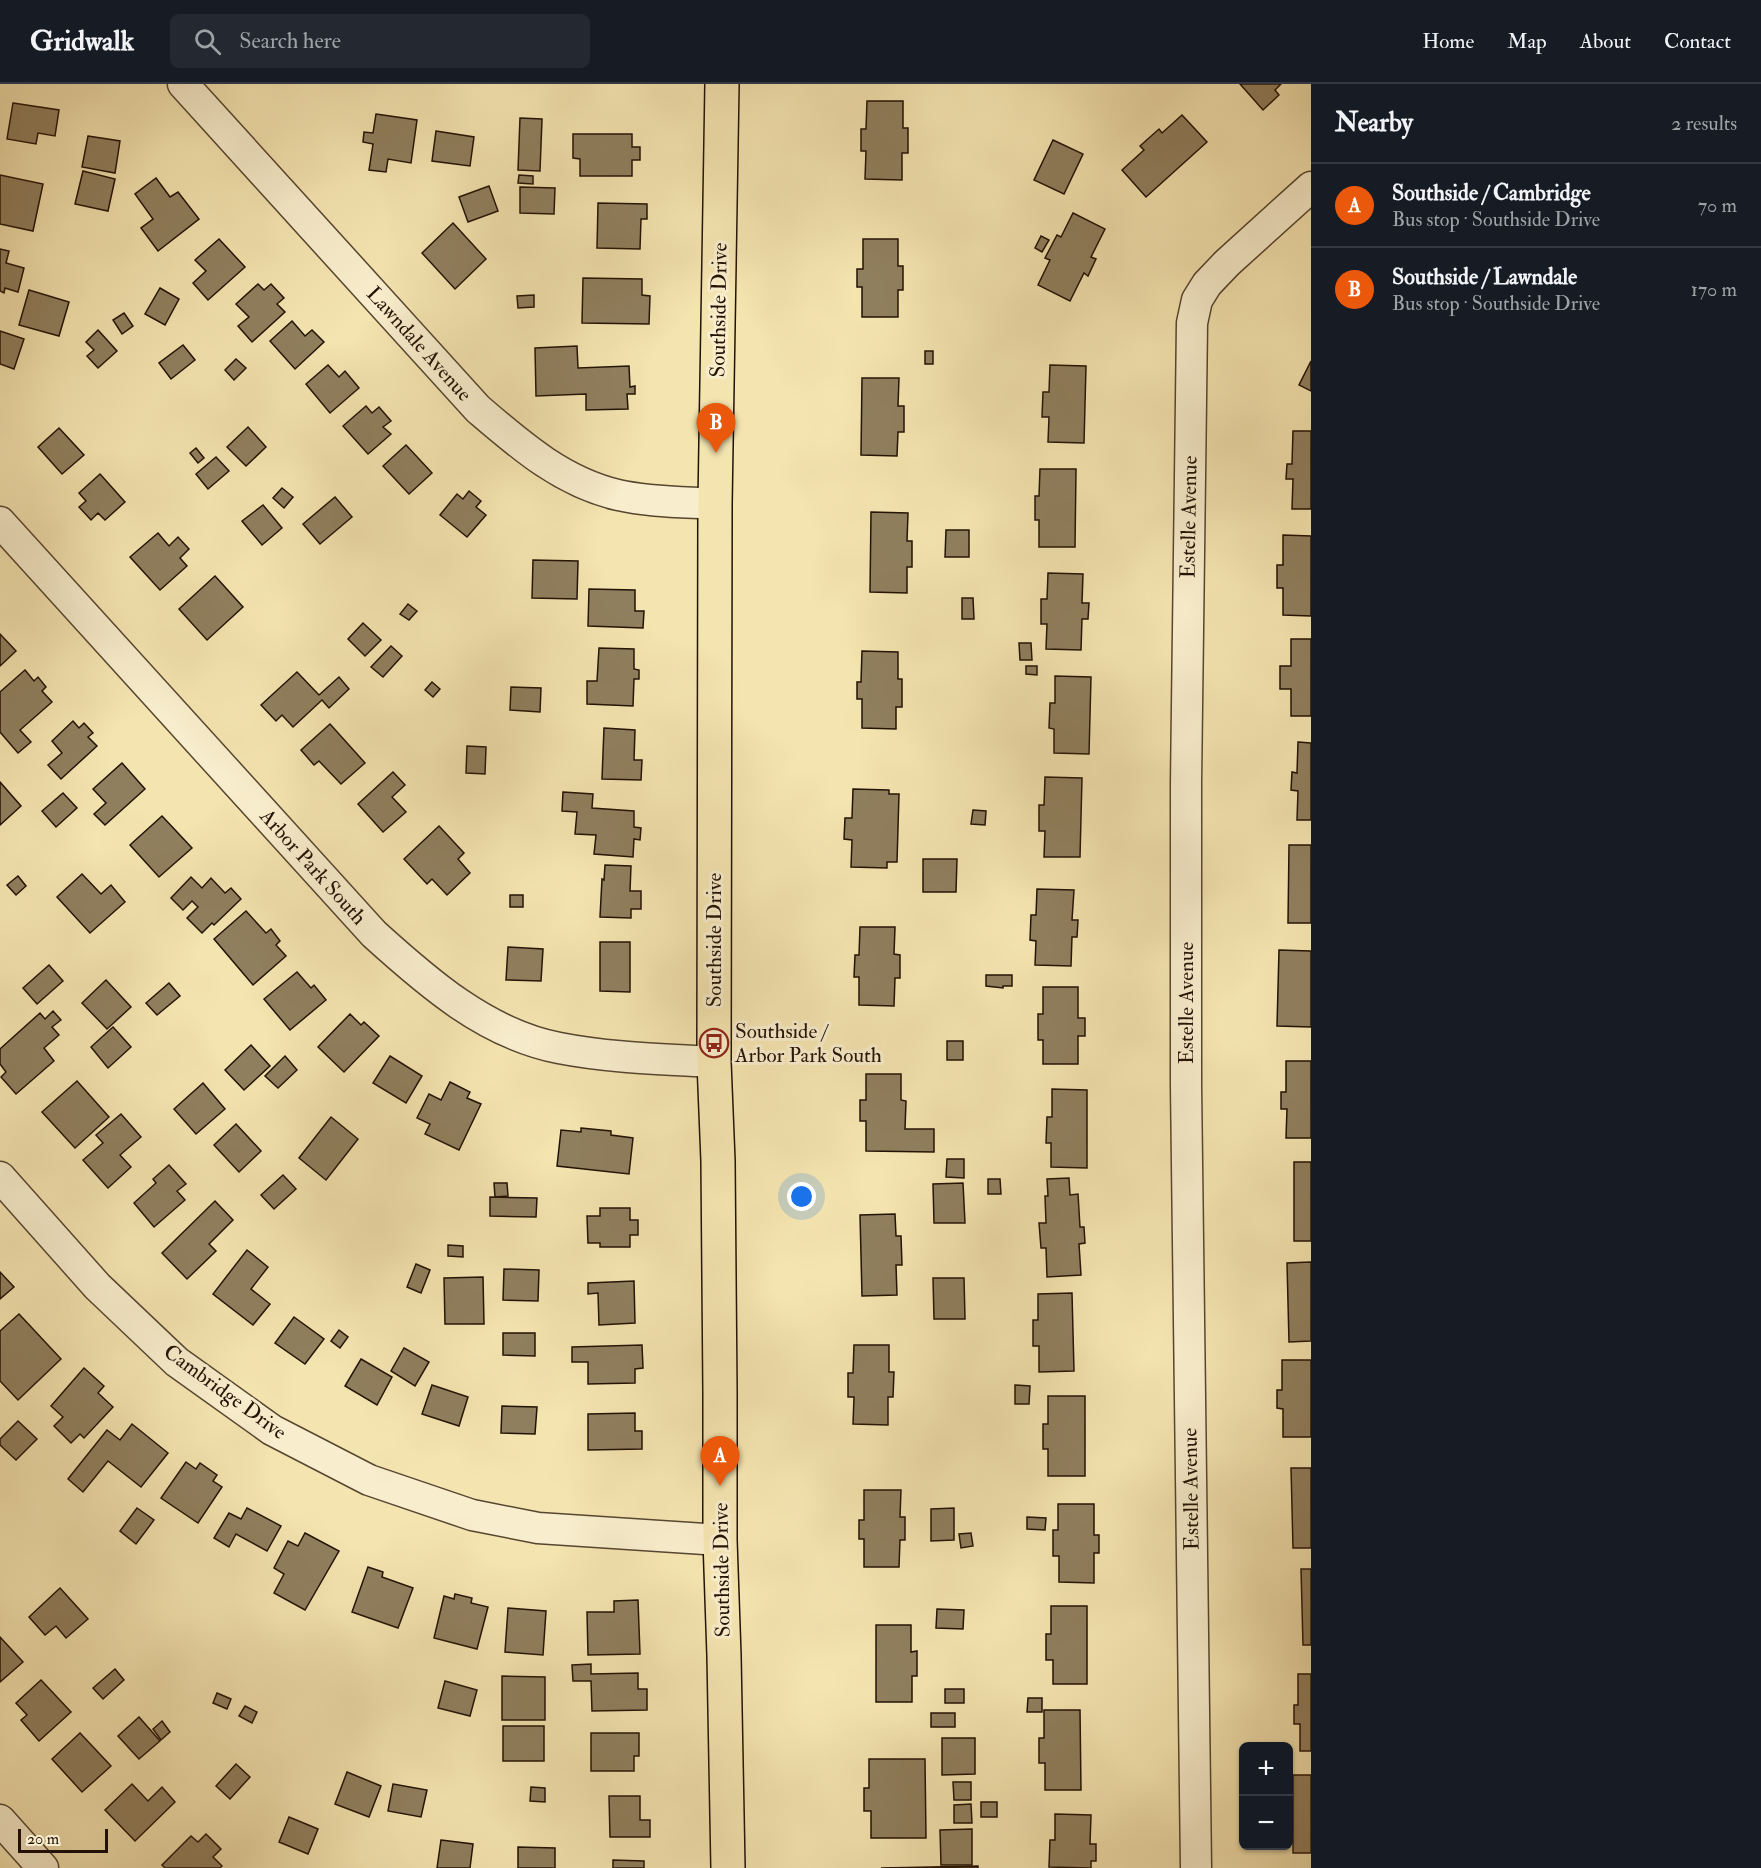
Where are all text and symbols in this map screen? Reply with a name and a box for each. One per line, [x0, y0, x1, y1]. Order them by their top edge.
search box [170, 14, 590, 68]
text: Gridwalk [30, 24, 134, 59]
icon: search [191, 25, 224, 58]
text: Search here [239, 27, 341, 55]
text: Home [1422, 28, 1474, 55]
text: Map [1507, 28, 1547, 55]
text: About [1580, 28, 1631, 55]
text: Contact [1664, 28, 1731, 55]
text: Nearby [1335, 107, 1413, 139]
text: 2 results [1671, 111, 1737, 136]
text: Southside / Cambridge [1392, 179, 1591, 207]
text: A [1348, 193, 1361, 218]
text: 70 m [1698, 193, 1737, 218]
text: Bus stop · Southside Drive [1392, 207, 1600, 232]
street label: Southside Drive [704, 242, 734, 378]
text: Southside / Lawndale [1392, 263, 1577, 291]
text: B [1348, 277, 1361, 302]
text: 170 m [1691, 277, 1737, 302]
street label: Lawndale Avenue [360, 281, 478, 407]
text: Bus stop · Southside Drive [1392, 291, 1600, 316]
pin: B [696, 404, 736, 453]
street label: Estelle Avenue [1174, 455, 1204, 579]
street label: Arbor Park South [253, 803, 372, 931]
street label: Southside Drive [701, 872, 728, 1007]
street label: Estelle Avenue [1173, 941, 1200, 1064]
place label: Southside / Arbor Park South [734, 1018, 882, 1069]
bus stop icon: Southside / Arbor Park South [698, 1027, 730, 1059]
your location [787, 1182, 816, 1211]
street label: Cambridge Drive [158, 1338, 292, 1446]
street label: Estelle Avenue [1176, 1427, 1206, 1551]
pin: A [700, 1436, 740, 1486]
street label: Southside Drive [707, 1502, 737, 1638]
map controls [1239, 1742, 1293, 1850]
button: + [1239, 1742, 1293, 1796]
button: − [1239, 1796, 1293, 1850]
scale bar [18, 1826, 108, 1854]
text: 20 m [27, 1829, 59, 1849]

